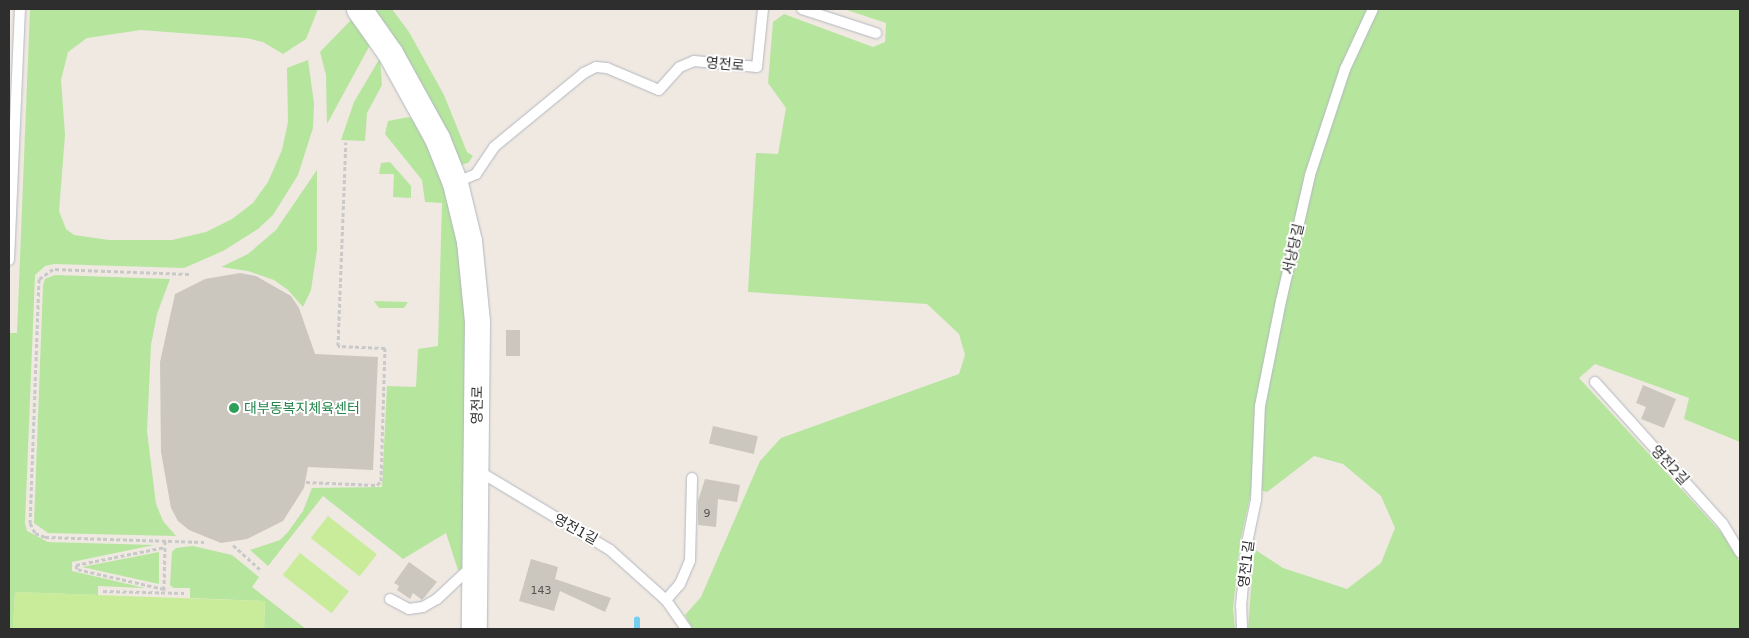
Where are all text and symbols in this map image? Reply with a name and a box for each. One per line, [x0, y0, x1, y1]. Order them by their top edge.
street label: 영전로 [705, 54, 745, 74]
street label: 서낭당길 [1279, 222, 1307, 276]
street label: 영전로 [468, 386, 486, 424]
place label: 대부동복지체육센터 [244, 400, 360, 416]
marker: 대부동복지체육센터 [228, 402, 240, 414]
street label: 영전2길 [1648, 442, 1692, 488]
house number: 9 [704, 507, 710, 521]
street label: 영전1길 [551, 510, 601, 548]
street label: 영전1길 [1235, 539, 1257, 589]
house number: 143 [531, 584, 551, 598]

